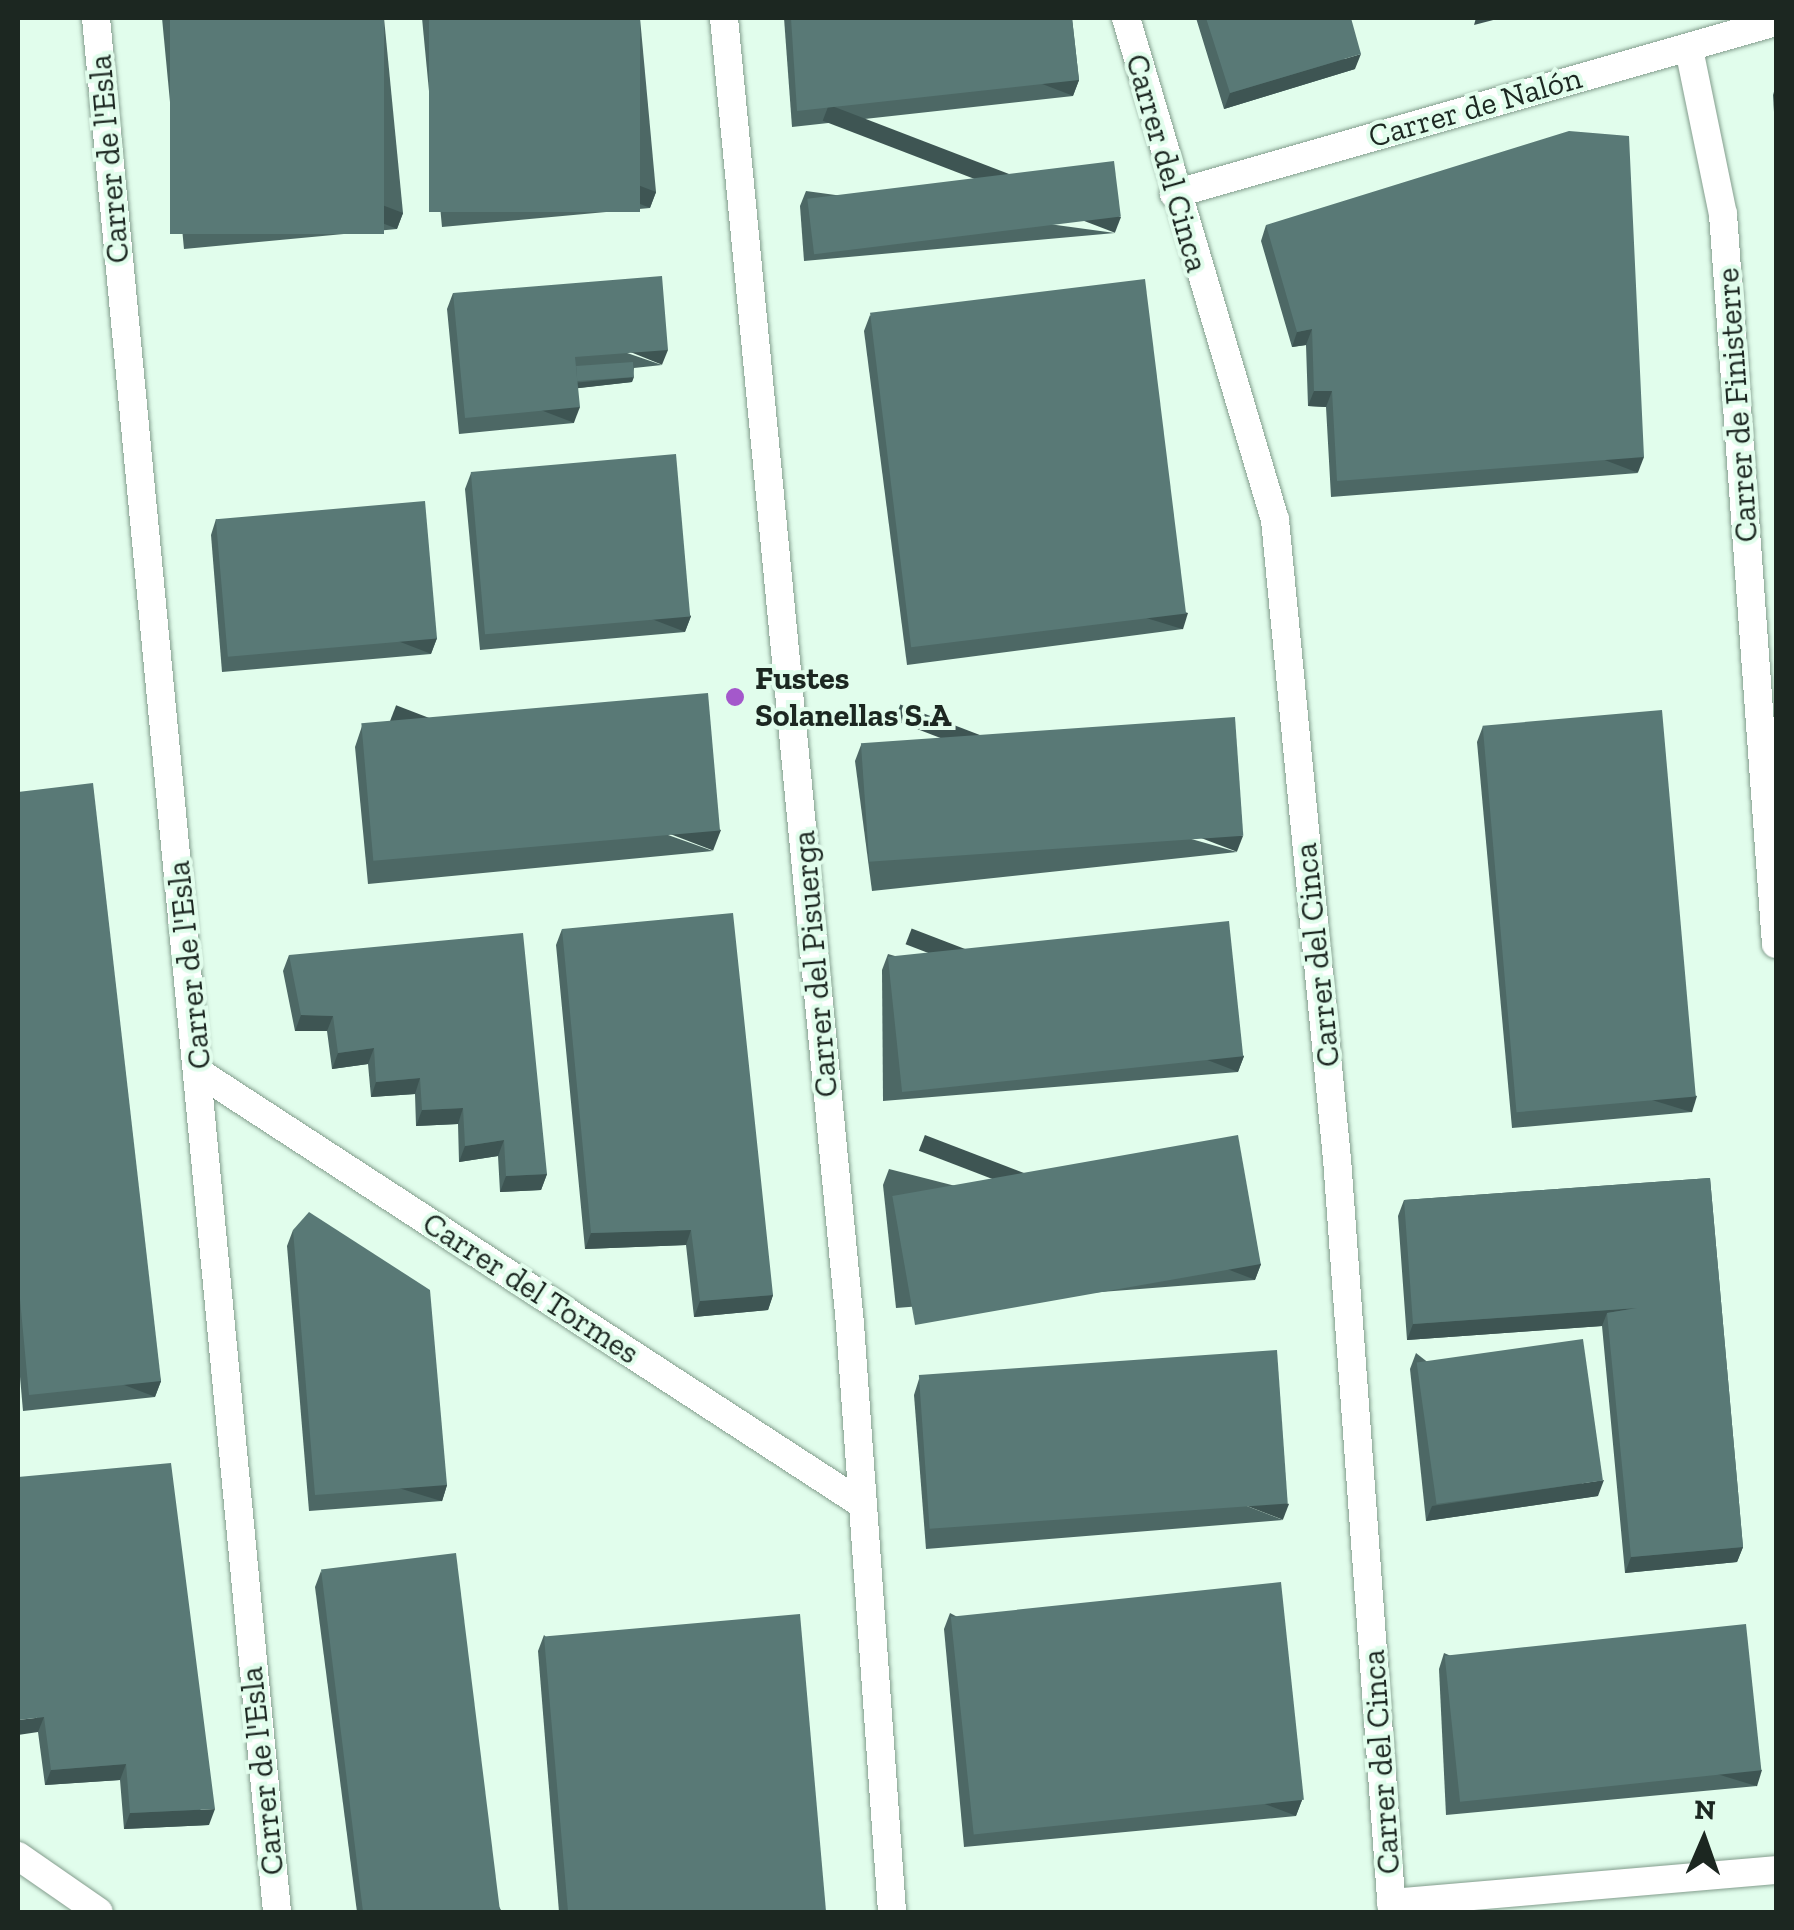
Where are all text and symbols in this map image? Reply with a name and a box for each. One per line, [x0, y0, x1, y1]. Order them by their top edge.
street label: Carrer del Cinca [1117, 49, 1217, 277]
street label: Carrer de l'Esla [81, 53, 137, 265]
street label: Carrer de Nalón [1364, 58, 1586, 156]
street label: Carrer de Finisterre [1708, 266, 1766, 544]
place label: Fustes Solanellas S.A [755, 660, 952, 735]
marker: Fustes Solanellas S.A [724, 686, 746, 708]
street label: Carrer del Pisuerga [784, 829, 846, 1099]
street label: Carrer del Cinca [1286, 841, 1348, 1069]
street label: Carrer de l'Esla [159, 859, 219, 1071]
street label: Carrer del Tormes [415, 1203, 647, 1373]
street label: Carrer del Cinca [1354, 1648, 1408, 1876]
street label: Carrer de l'Esla [232, 1665, 292, 1877]
north arrow [1654, 1790, 1754, 1890]
text: N [1694, 1793, 1716, 1826]

